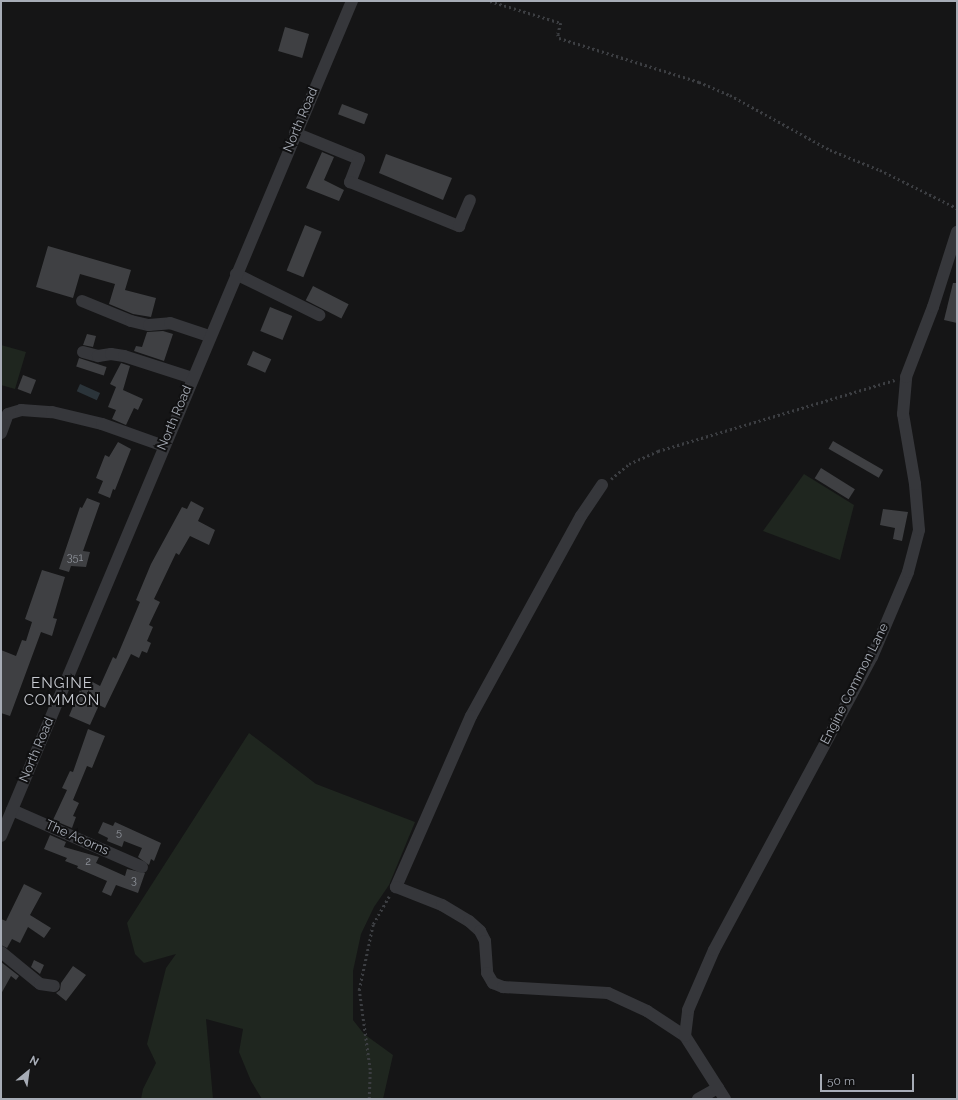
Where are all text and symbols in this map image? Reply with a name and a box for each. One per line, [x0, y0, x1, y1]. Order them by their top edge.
street label: North Road [280, 85, 322, 155]
street label: North Road [154, 383, 196, 453]
house number: 351 [67, 551, 83, 565]
street label: Engine Common Lane [818, 621, 892, 747]
district label: ENGINE COMMON [24, 674, 100, 709]
street label: North Road [16, 715, 58, 785]
street label: The Acorns [43, 817, 111, 859]
house number: 5 [116, 826, 122, 840]
house number: 2 [85, 855, 91, 869]
house number: 3 [131, 874, 137, 888]
north arrow [8, 1052, 48, 1092]
text: N [27, 1053, 41, 1069]
scale bar [822, 1066, 916, 1092]
text: 50 m [827, 1074, 855, 1088]

